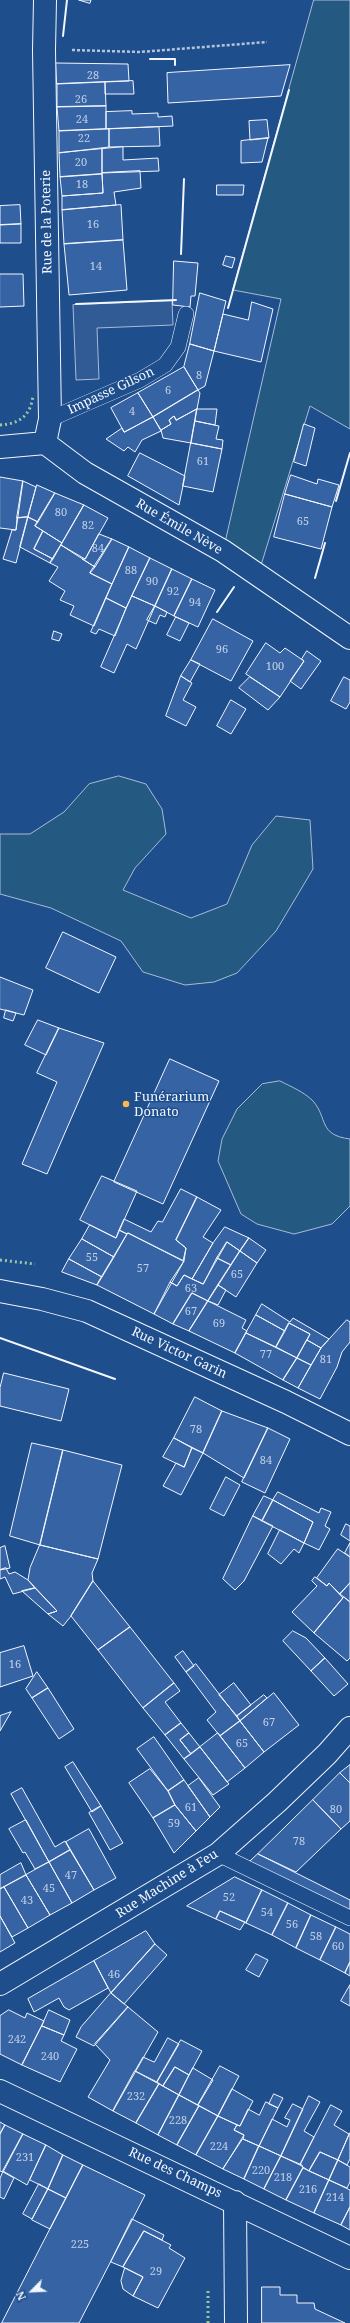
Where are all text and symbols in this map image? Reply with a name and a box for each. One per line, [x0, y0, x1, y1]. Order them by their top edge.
house number: 28 [87, 69, 99, 83]
house number: 26 [75, 93, 87, 107]
house number: 24 [76, 113, 88, 127]
house number: 22 [78, 132, 90, 146]
house number: 20 [75, 156, 87, 170]
street label: Rue de la Poterie [38, 170, 56, 274]
house number: 18 [76, 178, 88, 192]
house number: 16 [87, 218, 99, 232]
house number: 14 [90, 260, 102, 274]
street label: Impasse Gilson [65, 364, 157, 418]
house number: 8 [196, 369, 202, 383]
house number: 6 [165, 384, 171, 398]
house number: 4 [129, 405, 135, 419]
house number: 61 [197, 455, 209, 469]
street label: Rue Émile Nève [133, 496, 225, 558]
house number: 80 [55, 506, 67, 520]
house number: 65 [297, 515, 309, 529]
house number: 82 [82, 519, 94, 533]
house number: 84 [92, 542, 104, 556]
house number: 88 [125, 564, 137, 578]
house number: 90 [146, 575, 158, 589]
house number: 92 [167, 585, 179, 599]
house number: 94 [189, 596, 201, 610]
house number: 96 [216, 643, 228, 657]
house number: 100 [266, 660, 284, 674]
place label: Funérarium Donato [134, 1089, 209, 1120]
marker: Funérarium Donato [121, 1099, 131, 1109]
house number: 55 [86, 1251, 98, 1265]
house number: 57 [137, 1262, 149, 1276]
house number: 65 [231, 1268, 243, 1282]
house number: 63 [185, 1282, 197, 1296]
house number: 67 [185, 1305, 197, 1319]
house number: 69 [213, 1317, 225, 1331]
street label: Rue Victor Garin [129, 1324, 229, 1382]
house number: 77 [260, 1348, 272, 1362]
house number: 81 [320, 1353, 332, 1367]
house number: 78 [190, 1423, 202, 1437]
house number: 84 [260, 1454, 272, 1468]
house number: 16 [9, 1658, 21, 1672]
house number: 67 [263, 1716, 275, 1730]
house number: 65 [236, 1737, 248, 1751]
house number: 61 [185, 1801, 197, 1815]
house number: 80 [330, 1803, 342, 1817]
house number: 59 [168, 1817, 180, 1831]
house number: 78 [293, 1835, 305, 1849]
street label: Rue Machine à Feu [113, 1846, 221, 1922]
house number: 47 [65, 1869, 77, 1883]
house number: 45 [43, 1882, 55, 1896]
house number: 52 [223, 1891, 235, 1905]
house number: 43 [21, 1894, 33, 1908]
house number: 54 [261, 1906, 273, 1920]
house number: 56 [286, 1918, 298, 1932]
house number: 58 [310, 1930, 322, 1944]
house number: 60 [332, 1940, 344, 1954]
house number: 46 [108, 1968, 120, 1982]
house number: 242 [8, 2033, 26, 2047]
house number: 240 [41, 2050, 59, 2064]
house number: 232 [127, 2090, 145, 2104]
house number: 228 [169, 2114, 187, 2128]
house number: 224 [210, 2140, 228, 2154]
street label: Rue des Champs [126, 2145, 224, 2201]
house number: 231 [16, 2151, 34, 2165]
house number: 220 [252, 2164, 270, 2178]
house number: 218 [274, 2171, 292, 2185]
house number: 216 [299, 2183, 317, 2197]
house number: 214 [326, 2191, 344, 2205]
house number: 225 [71, 2238, 89, 2252]
house number: 29 [150, 2265, 162, 2279]
north arrow [12, 2271, 52, 2311]
text: N [12, 2289, 29, 2303]

